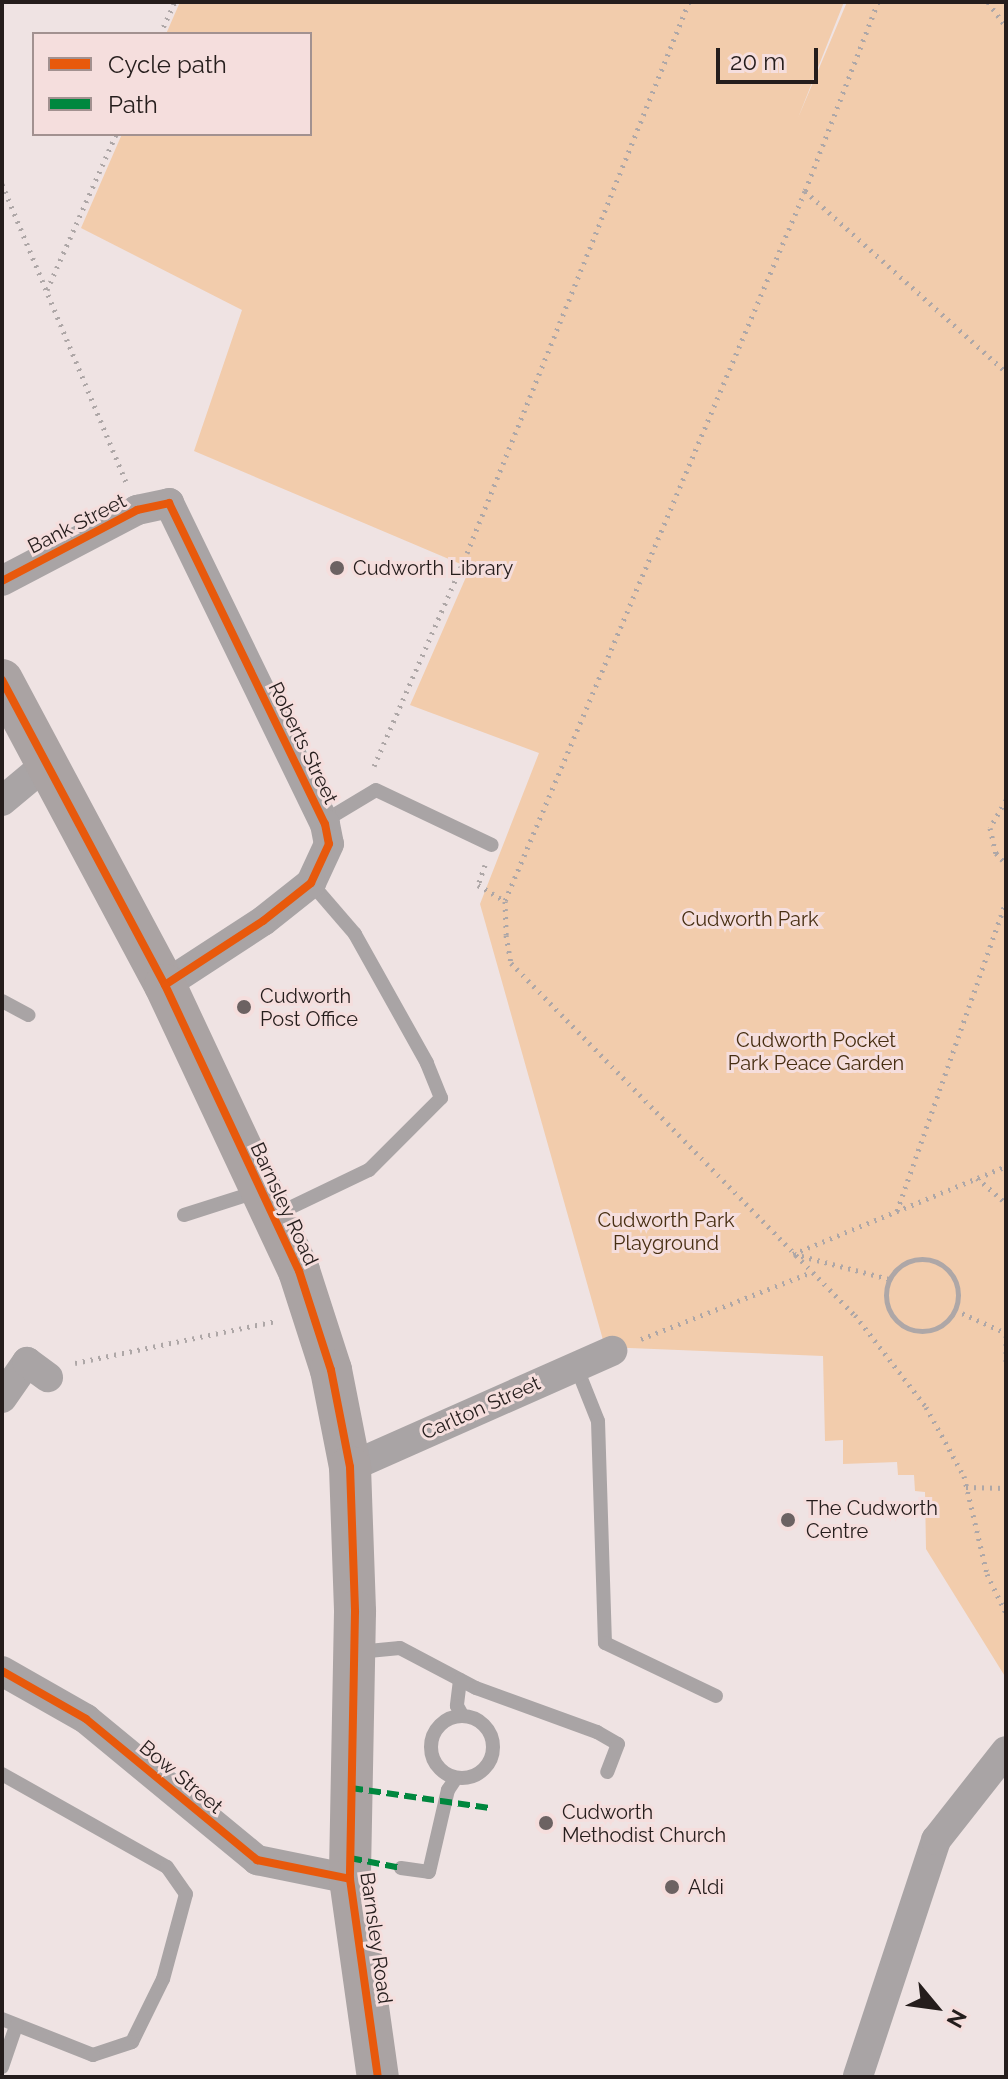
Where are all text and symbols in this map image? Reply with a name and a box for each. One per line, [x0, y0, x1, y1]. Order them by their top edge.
legend [32, 32, 312, 136]
scale bar [720, 32, 822, 82]
text: 20 m [730, 47, 785, 76]
text: Cycle path [108, 50, 227, 79]
text: Path [108, 90, 158, 119]
street label: Bank Street [24, 489, 130, 559]
place label: Cudworth Library [353, 556, 513, 580]
marker: Cudworth Library [328, 559, 346, 577]
street label: Roberts Street [263, 678, 343, 808]
park label: Cudworth Park [681, 907, 819, 931]
place label: Cudworth Post Office [260, 984, 358, 1031]
marker: Cudworth Post Office [235, 998, 253, 1016]
park label: Cudworth Pocket Park Peace Garden [728, 1028, 904, 1075]
street label: Barnsley Road [245, 1138, 323, 1270]
park label: Cudworth Park Playground [597, 1209, 735, 1256]
street label: Carlton Street [418, 1371, 544, 1445]
place label: The Cudworth Centre [806, 1496, 938, 1543]
marker: The Cudworth Centre [777, 1509, 799, 1531]
street label: Bow Street [134, 1735, 228, 1819]
place label: Cudworth Methodist Church [562, 1800, 726, 1847]
marker: Cudworth Methodist Church [537, 1814, 555, 1832]
street label: Barnsley Road [355, 1870, 397, 2006]
place label: Aldi [688, 1875, 724, 1899]
marker: Aldi [663, 1878, 681, 1896]
north arrow [896, 1967, 976, 2047]
text: N [942, 2005, 972, 2032]

